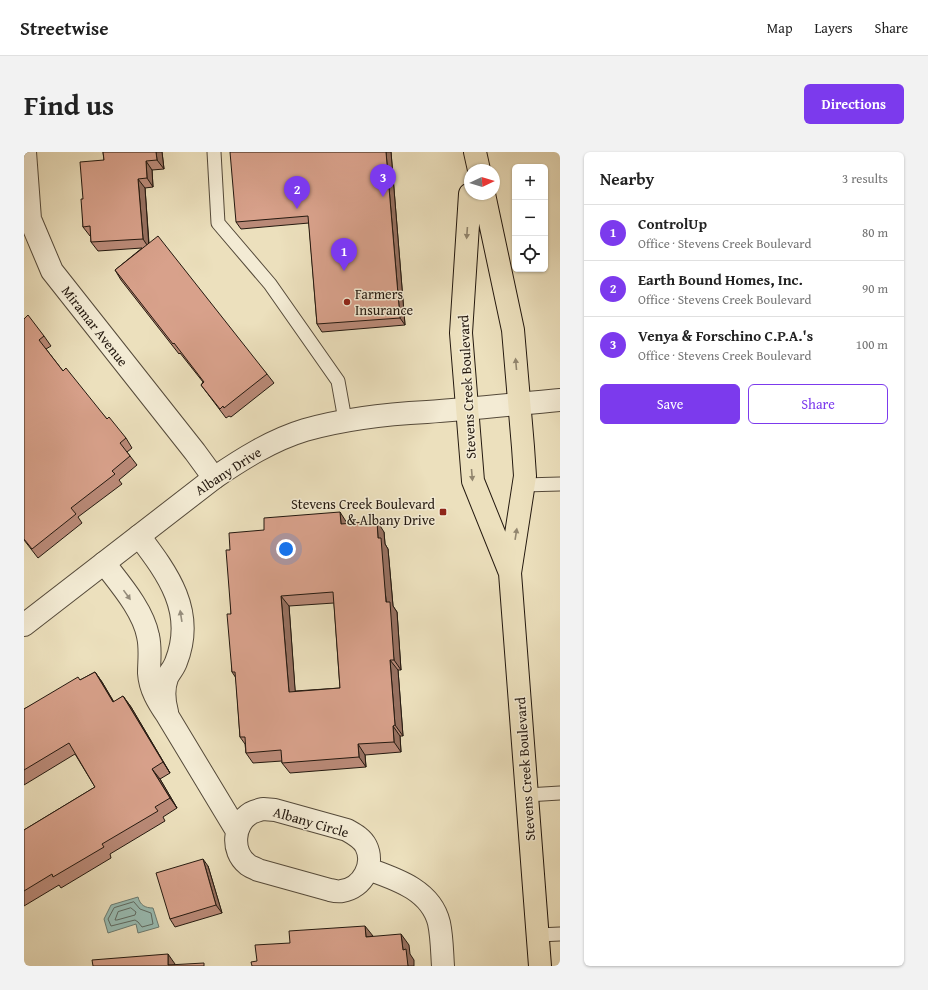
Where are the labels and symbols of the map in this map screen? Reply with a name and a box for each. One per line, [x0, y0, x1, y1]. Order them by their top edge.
pin: 3 [370, 164, 396, 197]
north arrow [464, 164, 500, 200]
pin: 2 [284, 176, 310, 209]
one-way arrow [464, 227, 471, 239]
pin: 1 [331, 238, 357, 271]
street label: Miramar Avenue [57, 281, 133, 371]
place label: Farmers Insurance [355, 284, 414, 320]
marker: Farmers Insurance [342, 297, 352, 307]
street label: Stevens Creek Boulevard [453, 314, 481, 459]
one-way arrow [513, 358, 520, 370]
street label: Albany Drive [191, 442, 266, 500]
one-way arrow [469, 469, 476, 481]
place label: Stevens Creek Boulevard & Albany Drive [291, 494, 436, 530]
marker: Stevens Creek Boulevard & Albany Drive [438, 507, 448, 517]
one-way arrow [513, 528, 519, 540]
your location [276, 539, 296, 559]
one-way arrow [123, 589, 131, 600]
one-way arrow [178, 609, 184, 622]
street label: Stevens Creek Boulevard [510, 696, 540, 842]
street label: Albany Circle [271, 802, 352, 842]

